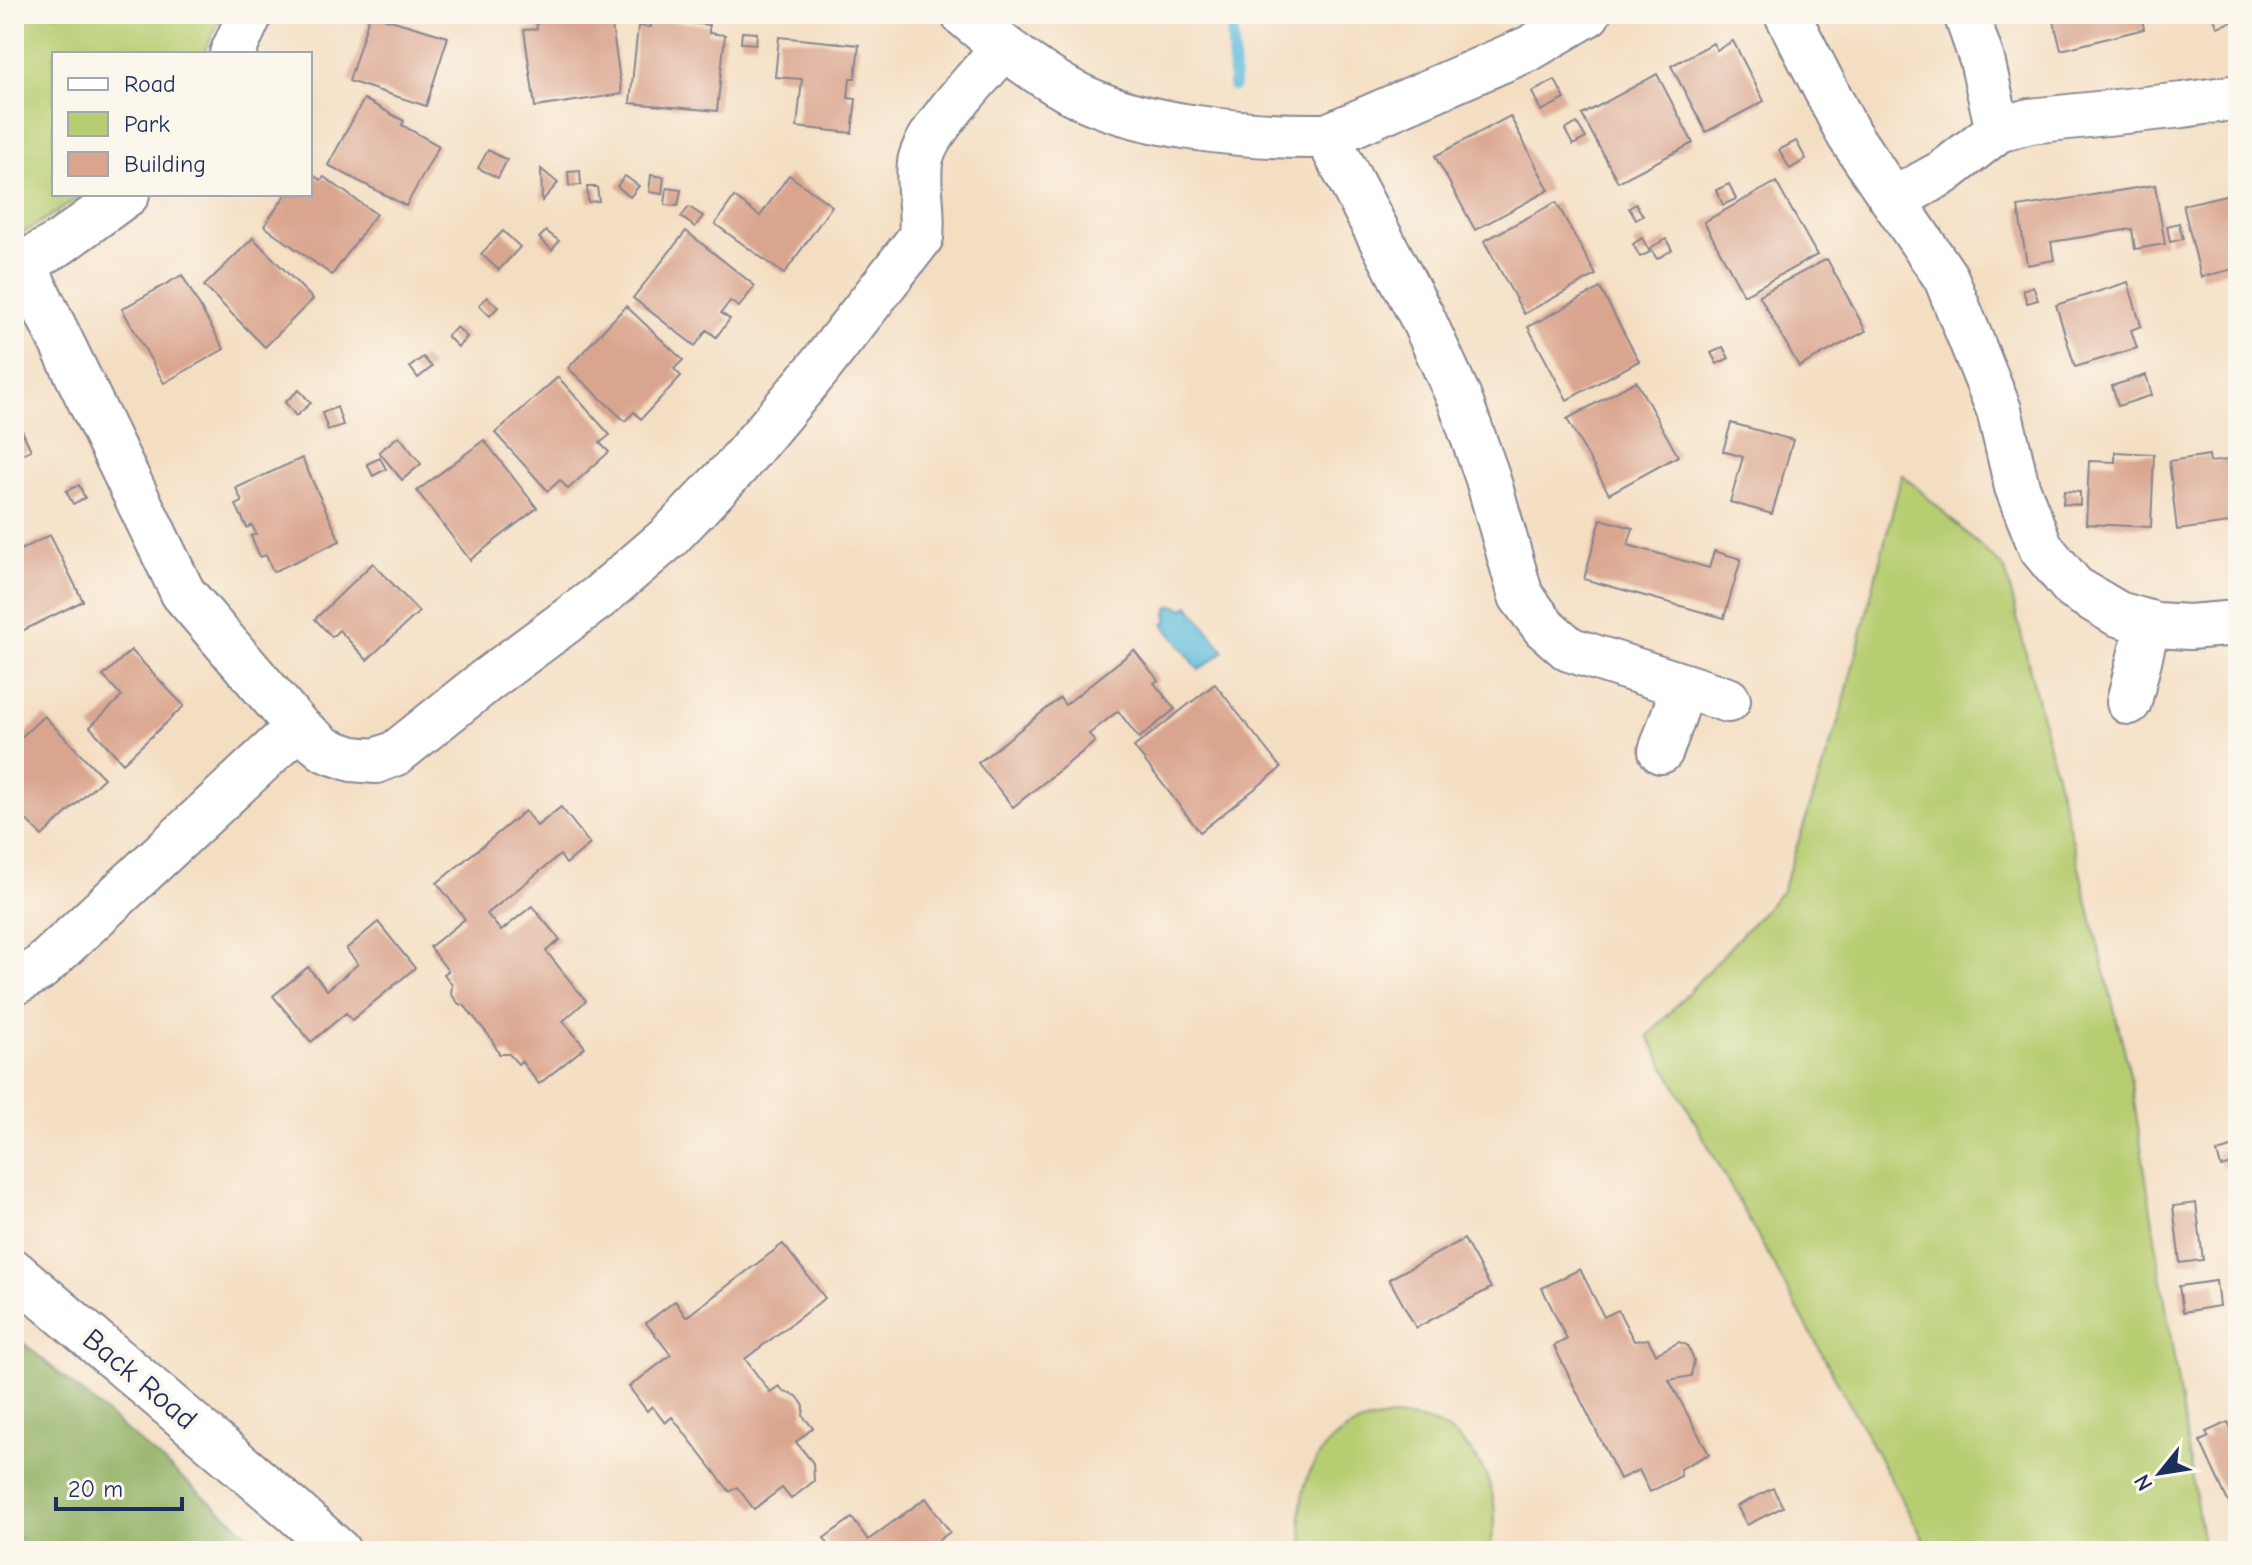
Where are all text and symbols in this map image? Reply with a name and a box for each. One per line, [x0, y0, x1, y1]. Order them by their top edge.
legend [52, 52, 312, 196]
text: Road [124, 70, 176, 98]
text: Park [124, 110, 170, 138]
text: Building [124, 150, 206, 178]
street label: Back Road [76, 1322, 204, 1437]
north arrow [2120, 1433, 2200, 1513]
scale bar [56, 1461, 182, 1511]
text: N [2129, 1470, 2158, 1495]
text: 20 m [68, 1475, 123, 1503]

